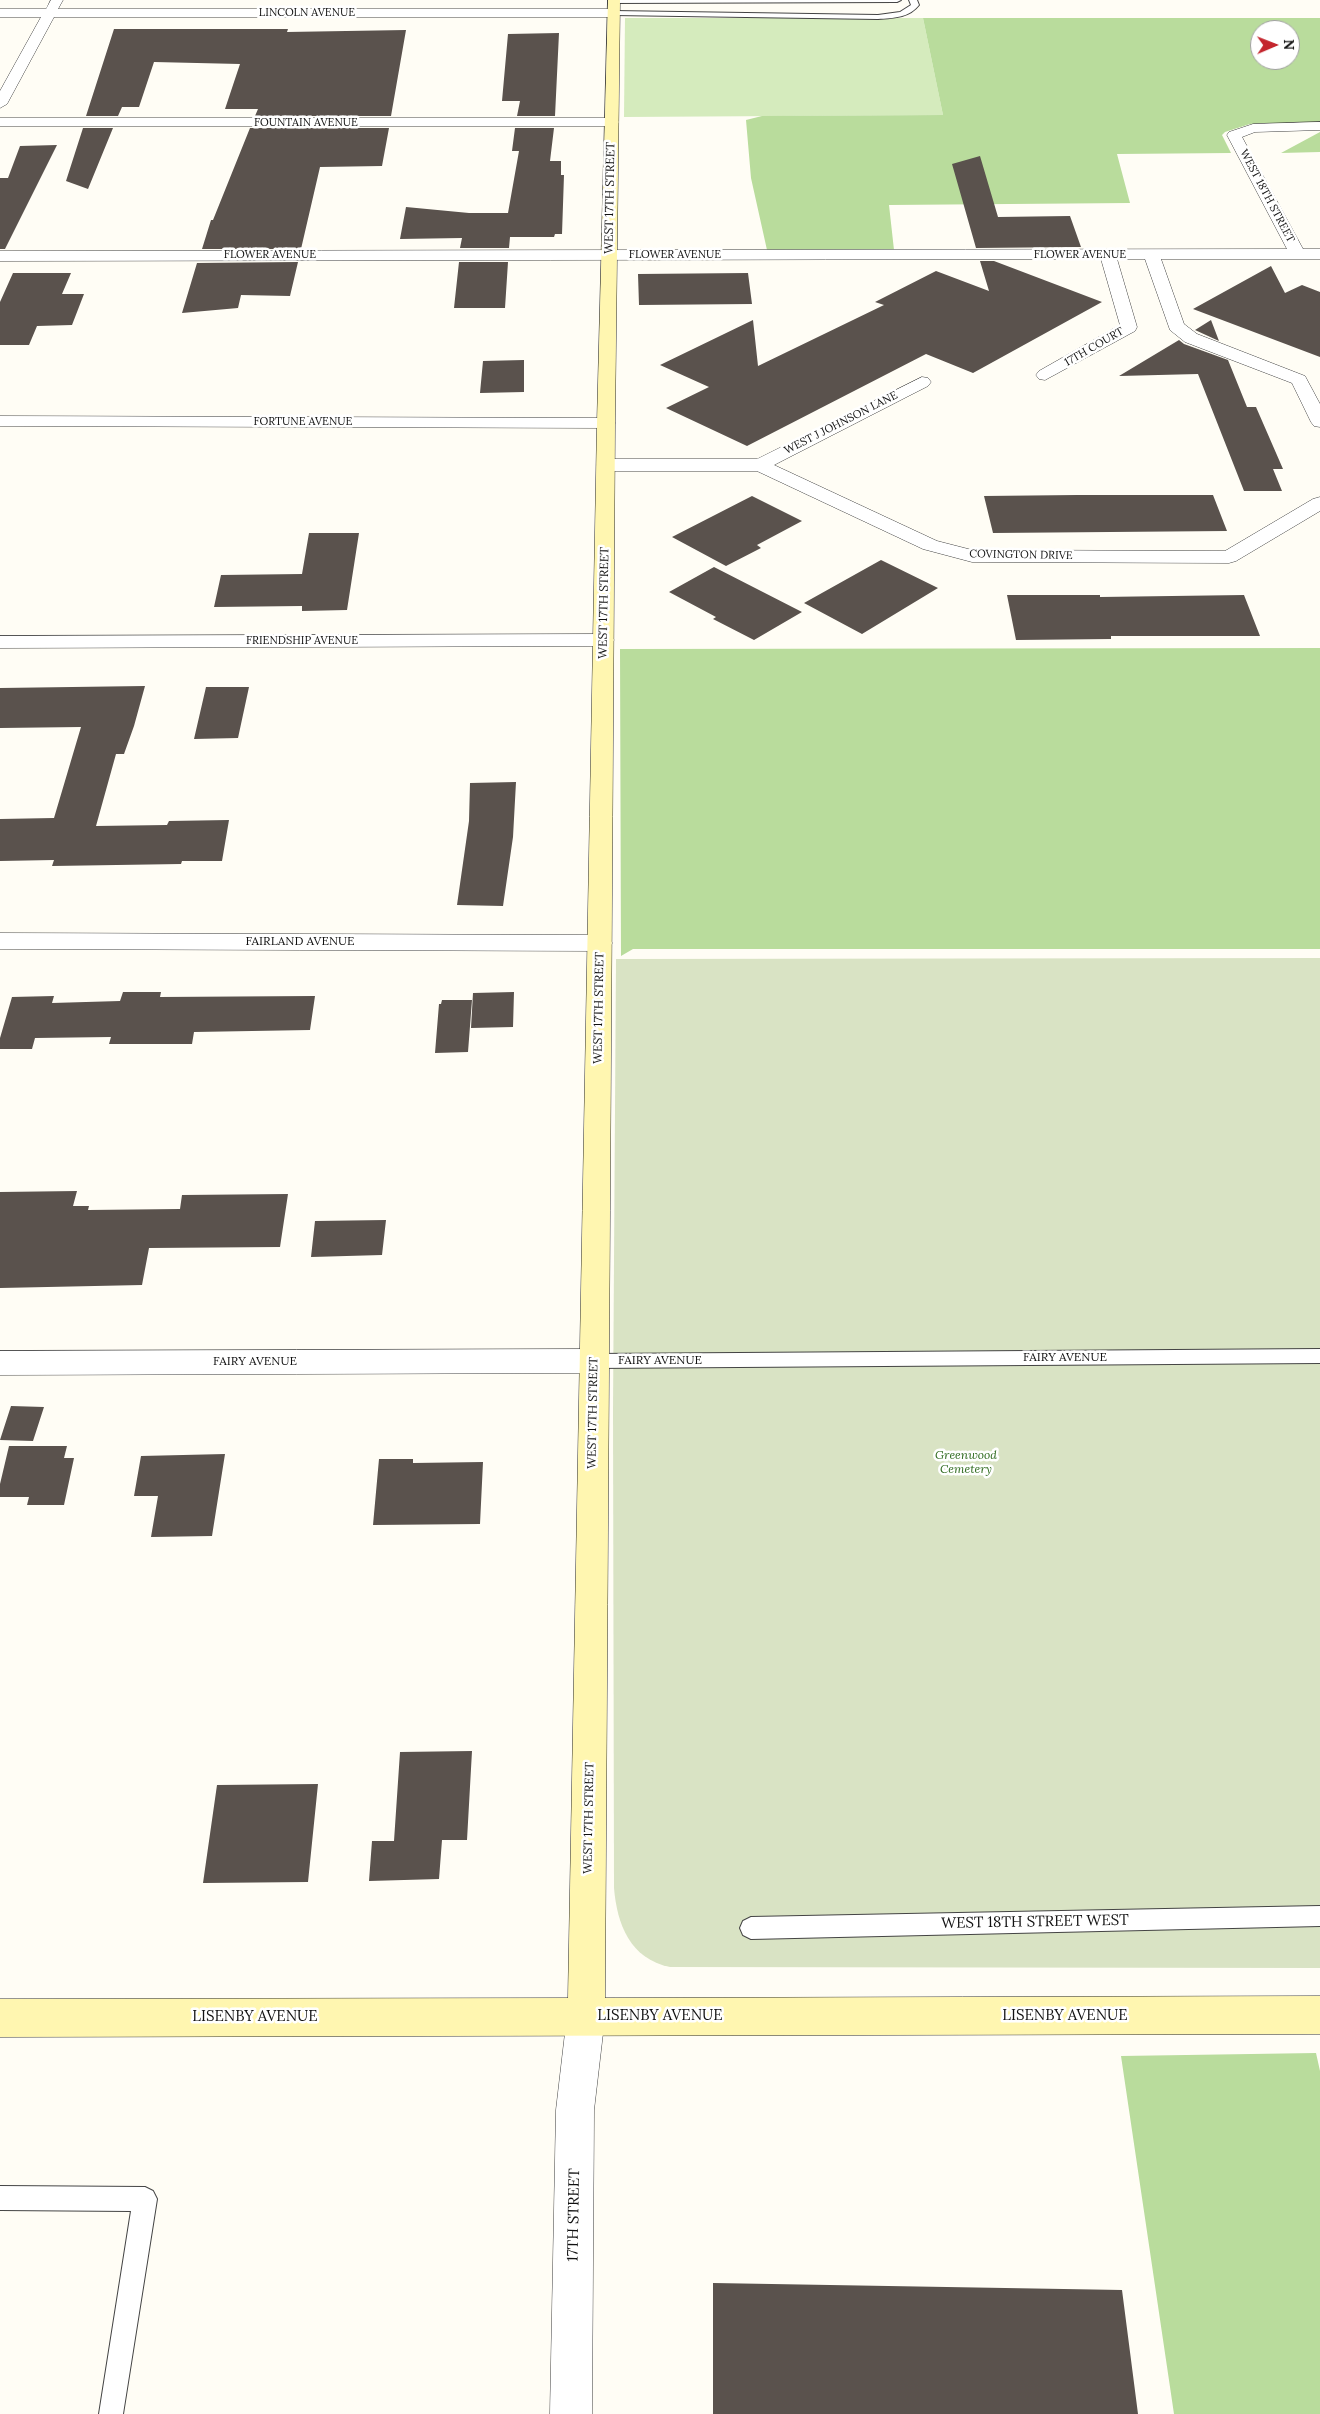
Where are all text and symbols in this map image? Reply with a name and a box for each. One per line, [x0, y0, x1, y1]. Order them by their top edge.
street label: LINCOLN AVENUE [259, 6, 355, 20]
north arrow [1250, 20, 1300, 70]
text: N [1280, 39, 1298, 50]
street label: FOUNTAIN AVENUE [254, 116, 358, 130]
street label: WEST 17TH STREET [602, 142, 618, 254]
street label: WEST 18TH STREET [1237, 147, 1297, 245]
street label: FLOWER AVENUE [224, 248, 316, 262]
street label: FLOWER AVENUE [629, 248, 721, 262]
street label: FLOWER AVENUE [1034, 248, 1126, 262]
street label: 17TH COURT [1062, 325, 1126, 369]
street label: WEST J JOHNSON LANE [782, 389, 900, 457]
street label: FORTUNE AVENUE [254, 415, 352, 429]
street label: WEST 17TH STREET [596, 547, 612, 659]
street label: COVINGTON DRIVE [969, 547, 1073, 563]
street label: FRIENDSHIP AVENUE [246, 634, 358, 648]
street label: FAIRLAND AVENUE [245, 935, 355, 949]
street label: WEST 17TH STREET [591, 952, 607, 1064]
street label: FAIRY AVENUE [1023, 1351, 1107, 1365]
street label: FAIRY AVENUE [618, 1354, 702, 1368]
street label: FAIRY AVENUE [213, 1355, 297, 1369]
street label: WEST 17TH STREET [585, 1357, 601, 1469]
park label: Greenwood Cemetery [935, 1449, 997, 1477]
street label: WEST 17TH STREET [581, 1762, 597, 1874]
street label: WEST 18TH STREET WEST [941, 1911, 1129, 1933]
street label: LISENBY AVENUE [597, 2007, 723, 2025]
street label: LISENBY AVENUE [1002, 2007, 1128, 2025]
street label: LISENBY AVENUE [192, 2008, 318, 2026]
street label: 17TH STREET [564, 2168, 584, 2262]

